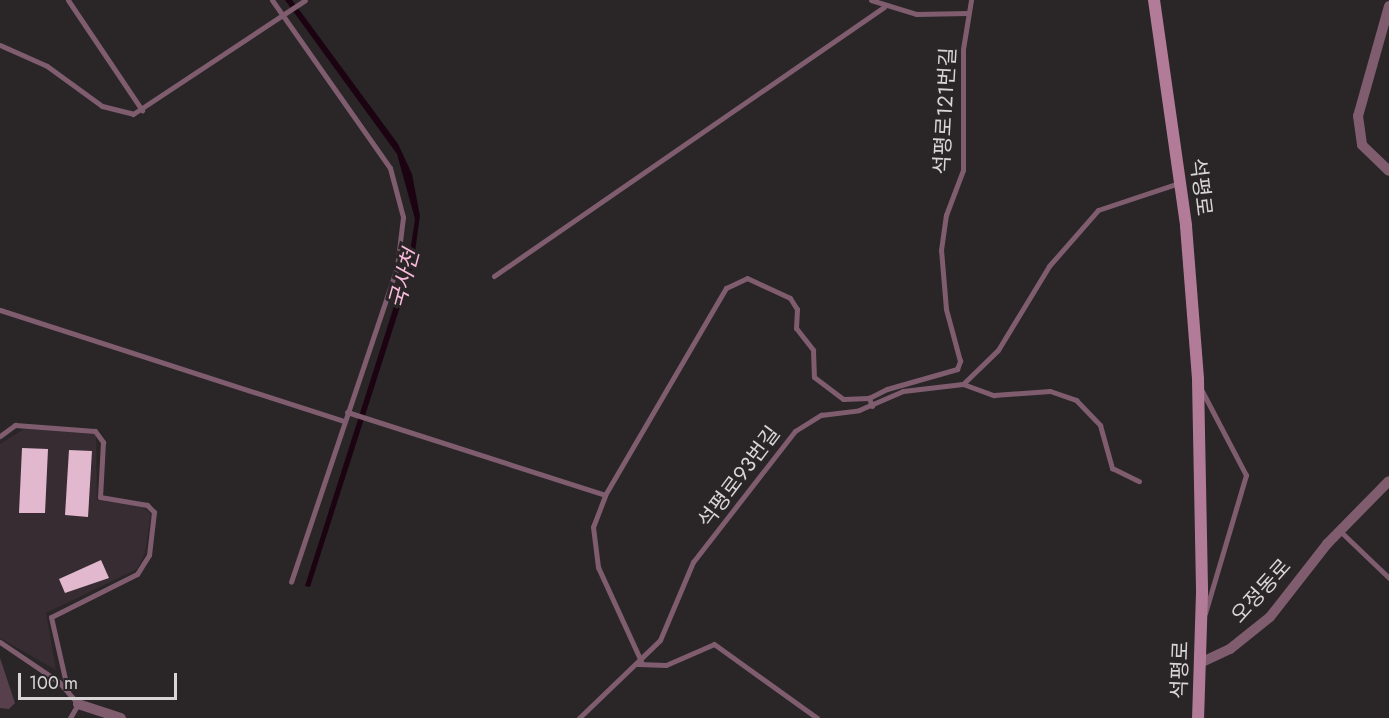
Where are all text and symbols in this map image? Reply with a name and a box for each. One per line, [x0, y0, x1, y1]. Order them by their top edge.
street label: 석평로121번길 [929, 47, 961, 175]
street label: 석평로 [1185, 157, 1217, 217]
water label: 국사천 [383, 246, 425, 312]
street label: 석평로93번길 [693, 421, 785, 533]
street label: 오정동로 [1226, 554, 1296, 628]
street label: 석평로 [1166, 641, 1194, 699]
scale bar [21, 661, 180, 699]
text: 100 m [29, 670, 78, 696]

